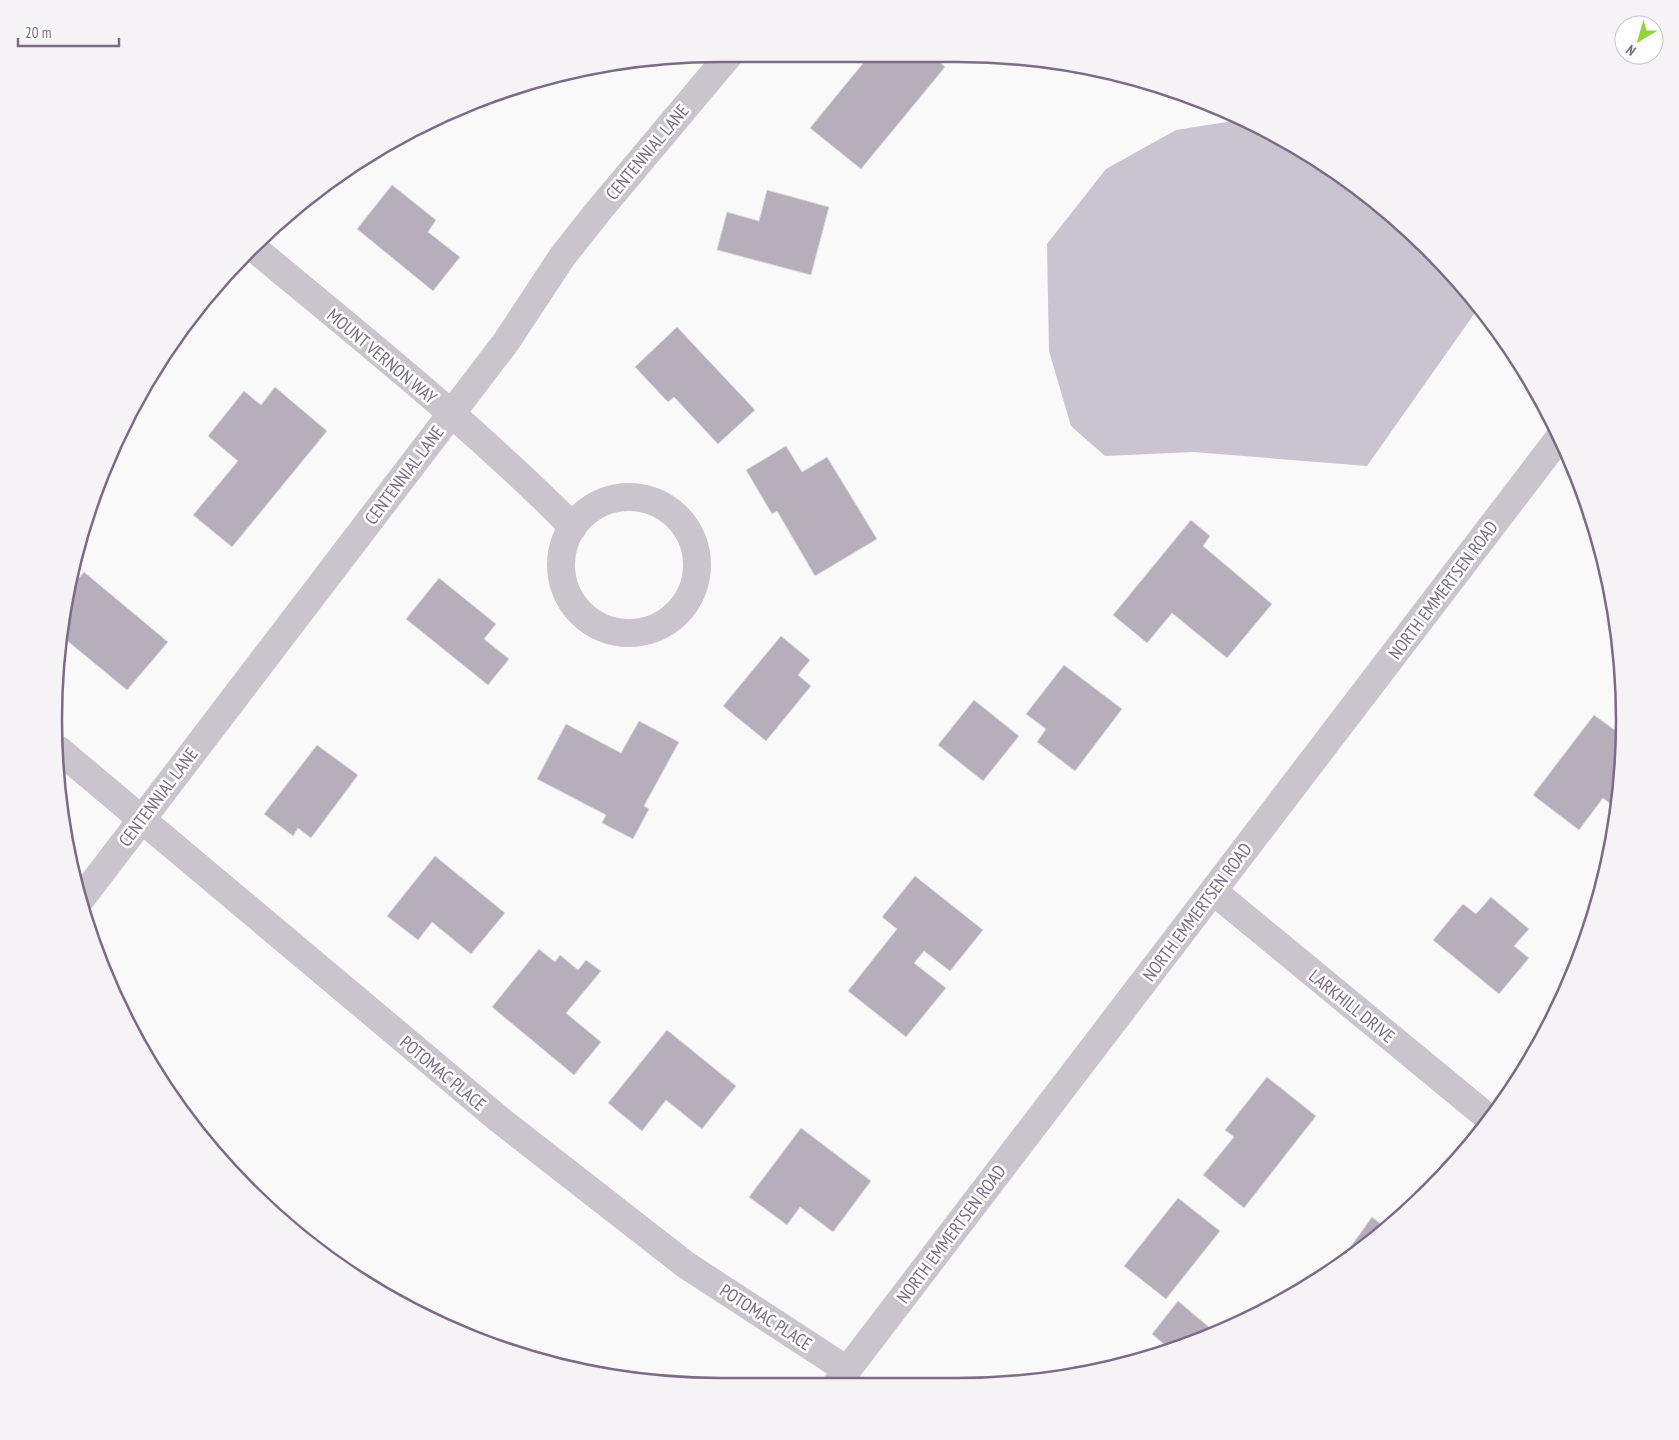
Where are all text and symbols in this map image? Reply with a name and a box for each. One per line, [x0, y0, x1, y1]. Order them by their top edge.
scale bar [18, 15, 119, 47]
north arrow [1614, 15, 1664, 65]
text: 20 m [25, 23, 51, 42]
text: N [1622, 41, 1640, 60]
street label: CENTENNIAL LANE [600, 100, 694, 204]
street label: MOUNT VERNON WAY [322, 303, 442, 409]
street label: CENTENNIAL LANE [359, 421, 449, 529]
street label: NORTH EMMERTSEN ROAD [1383, 516, 1503, 664]
street label: CENTENNIAL LANE [113, 743, 203, 851]
street label: NORTH EMMERTSEN ROAD [1137, 838, 1257, 986]
street label: LARKHILL DRIVE [1304, 964, 1400, 1048]
street label: POTOMAC PLACE [395, 1030, 491, 1116]
street label: NORTH EMMERTSEN ROAD [891, 1160, 1011, 1308]
street label: POTOMAC PLACE [716, 1279, 816, 1355]

